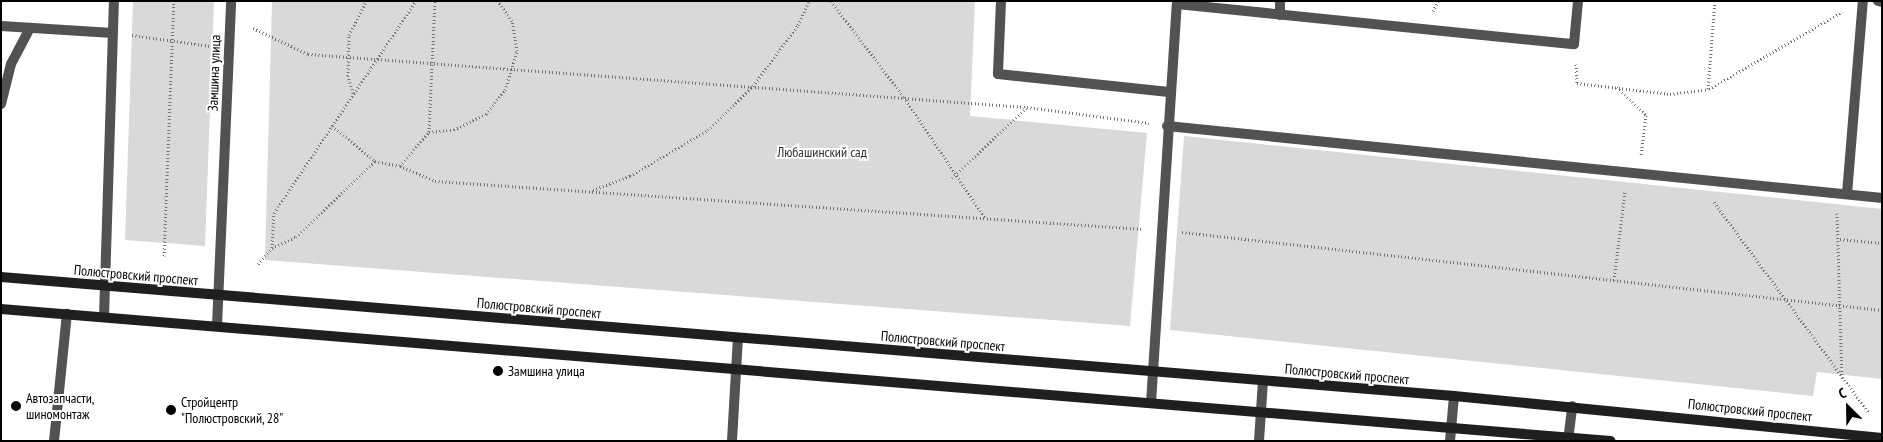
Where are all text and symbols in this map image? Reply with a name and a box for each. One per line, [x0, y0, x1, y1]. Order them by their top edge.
street label: Замшина улица [204, 34, 224, 112]
park label: Любашинский сад [777, 144, 867, 160]
street label: Полюстровский проспект [73, 261, 199, 289]
street label: Полюстровский проспект [476, 294, 602, 322]
street label: Полюстровский проспект [880, 327, 1006, 355]
street label: Полюстровский проспект [1284, 360, 1410, 388]
place label: Замшина улица [508, 363, 585, 379]
marker: Замшина улица [492, 365, 504, 377]
north arrow [1823, 382, 1873, 432]
text: С [1836, 384, 1849, 403]
place label: Автозапчасти, шиномонтаж [26, 390, 94, 422]
place label: Стройцентр "Полюстровский, 28" [181, 394, 284, 427]
street label: Полюстровский проспект [1687, 395, 1813, 425]
marker: Автозапчасти, шиномонтаж [10, 400, 22, 412]
marker: Стройцентр "Полюстровский, 28" [165, 404, 177, 416]

